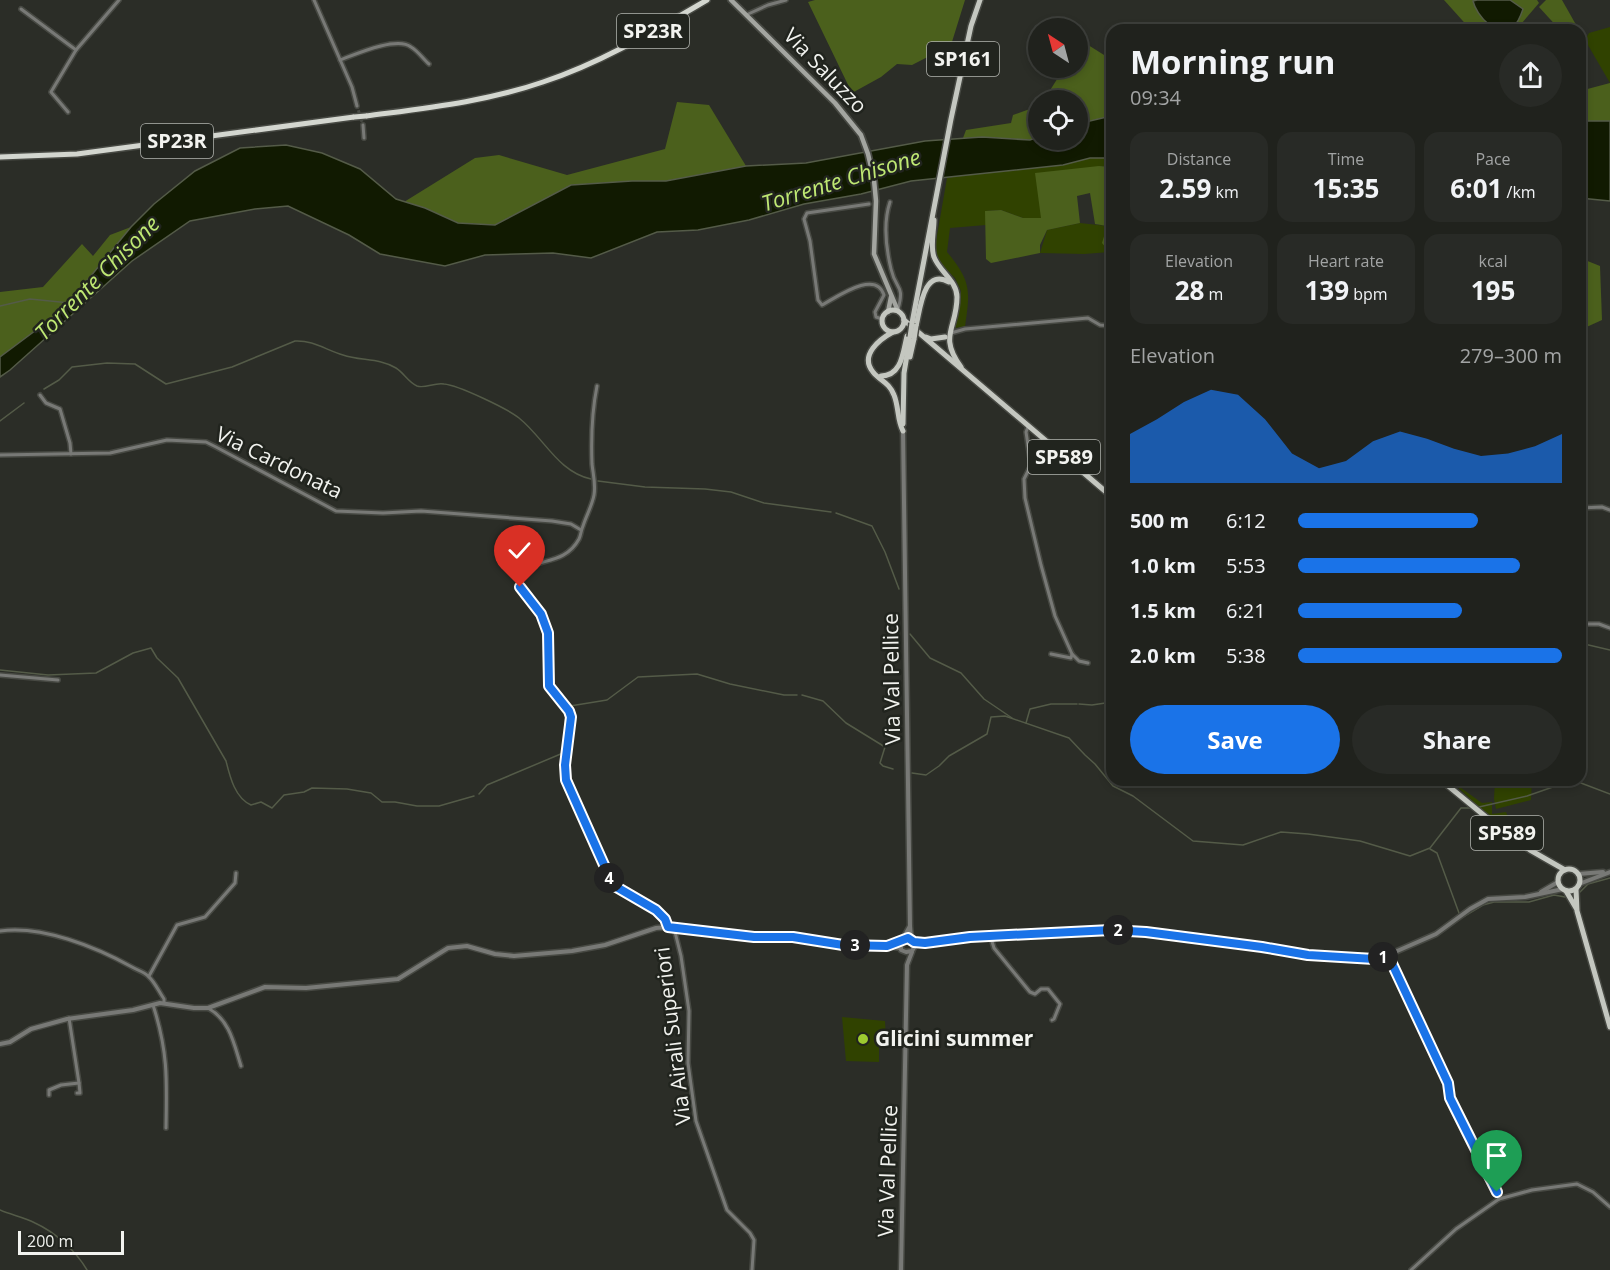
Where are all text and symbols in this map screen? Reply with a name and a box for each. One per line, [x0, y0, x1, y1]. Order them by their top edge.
road number: SP23R [617, 14, 689, 48]
north arrow [1028, 18, 1088, 78]
map controls [1028, 18, 1088, 150]
street label: Via Saluzzo [778, 22, 874, 119]
text: Morning run [1130, 39, 1336, 84]
road number: SP161 [927, 42, 999, 76]
button: share [1499, 44, 1562, 107]
text: 09:34 [1130, 84, 1181, 111]
button: locate [1028, 90, 1088, 150]
road number: SP23R [141, 124, 213, 158]
water label: Torrente Chisone [757, 141, 924, 218]
text: Distance [1167, 148, 1231, 170]
text: Time [1328, 148, 1364, 170]
text: Pace [1475, 148, 1511, 170]
text: 2.59 [1159, 170, 1211, 206]
text: 15:35 [1313, 170, 1379, 206]
text: 6:01 [1450, 170, 1502, 206]
text: km [1211, 181, 1239, 203]
text: /km [1502, 181, 1536, 203]
water label: Torrente Chisone [27, 208, 165, 346]
text: Elevation [1165, 250, 1233, 272]
text: Heart rate [1308, 250, 1384, 272]
text: kcal [1479, 250, 1508, 272]
text: 28 [1175, 272, 1204, 308]
text: 139 [1304, 272, 1349, 308]
text: 195 [1471, 272, 1515, 308]
text: m [1204, 283, 1223, 305]
text: bpm [1349, 283, 1388, 305]
text: Elevation [1130, 342, 1215, 369]
text: 279–300 m [1460, 342, 1562, 369]
street label: Via Cardonata [211, 419, 347, 505]
road number: SP589 [1028, 440, 1100, 474]
text: 500 m [1130, 507, 1189, 534]
text: 6:12 [1226, 507, 1266, 534]
pin [494, 525, 545, 587]
icon: check [503, 534, 536, 567]
text: 1.0 km [1130, 552, 1196, 579]
text: 5:53 [1226, 552, 1266, 579]
text: 1.5 km [1130, 597, 1196, 624]
text: 6:21 [1226, 597, 1266, 624]
street label: Via Val Pellice [876, 613, 906, 745]
text: 2.0 km [1130, 642, 1196, 669]
text: 5:38 [1226, 642, 1266, 669]
button: Save [1130, 705, 1340, 774]
button: Share [1352, 705, 1562, 774]
road number: SP589 [1471, 816, 1543, 850]
pin: 4 [594, 863, 624, 893]
text: 4 [604, 867, 614, 889]
pin: 2 [1103, 915, 1133, 945]
text: 2 [1113, 919, 1123, 941]
pin: 3 [840, 930, 870, 960]
text: 3 [850, 934, 860, 956]
pin: 1 [1368, 942, 1398, 972]
street label: Via Airali Superiori [647, 945, 697, 1127]
text: 1 [1378, 946, 1388, 968]
place label: Glicini summer [875, 1024, 1034, 1052]
marker: Glicini summer [856, 1032, 870, 1046]
street label: Via Val Pellice [871, 1104, 903, 1237]
pin [1471, 1130, 1522, 1192]
icon: arrive [1480, 1139, 1513, 1172]
scale bar [18, 1228, 124, 1256]
text: 200 m [27, 1230, 73, 1252]

